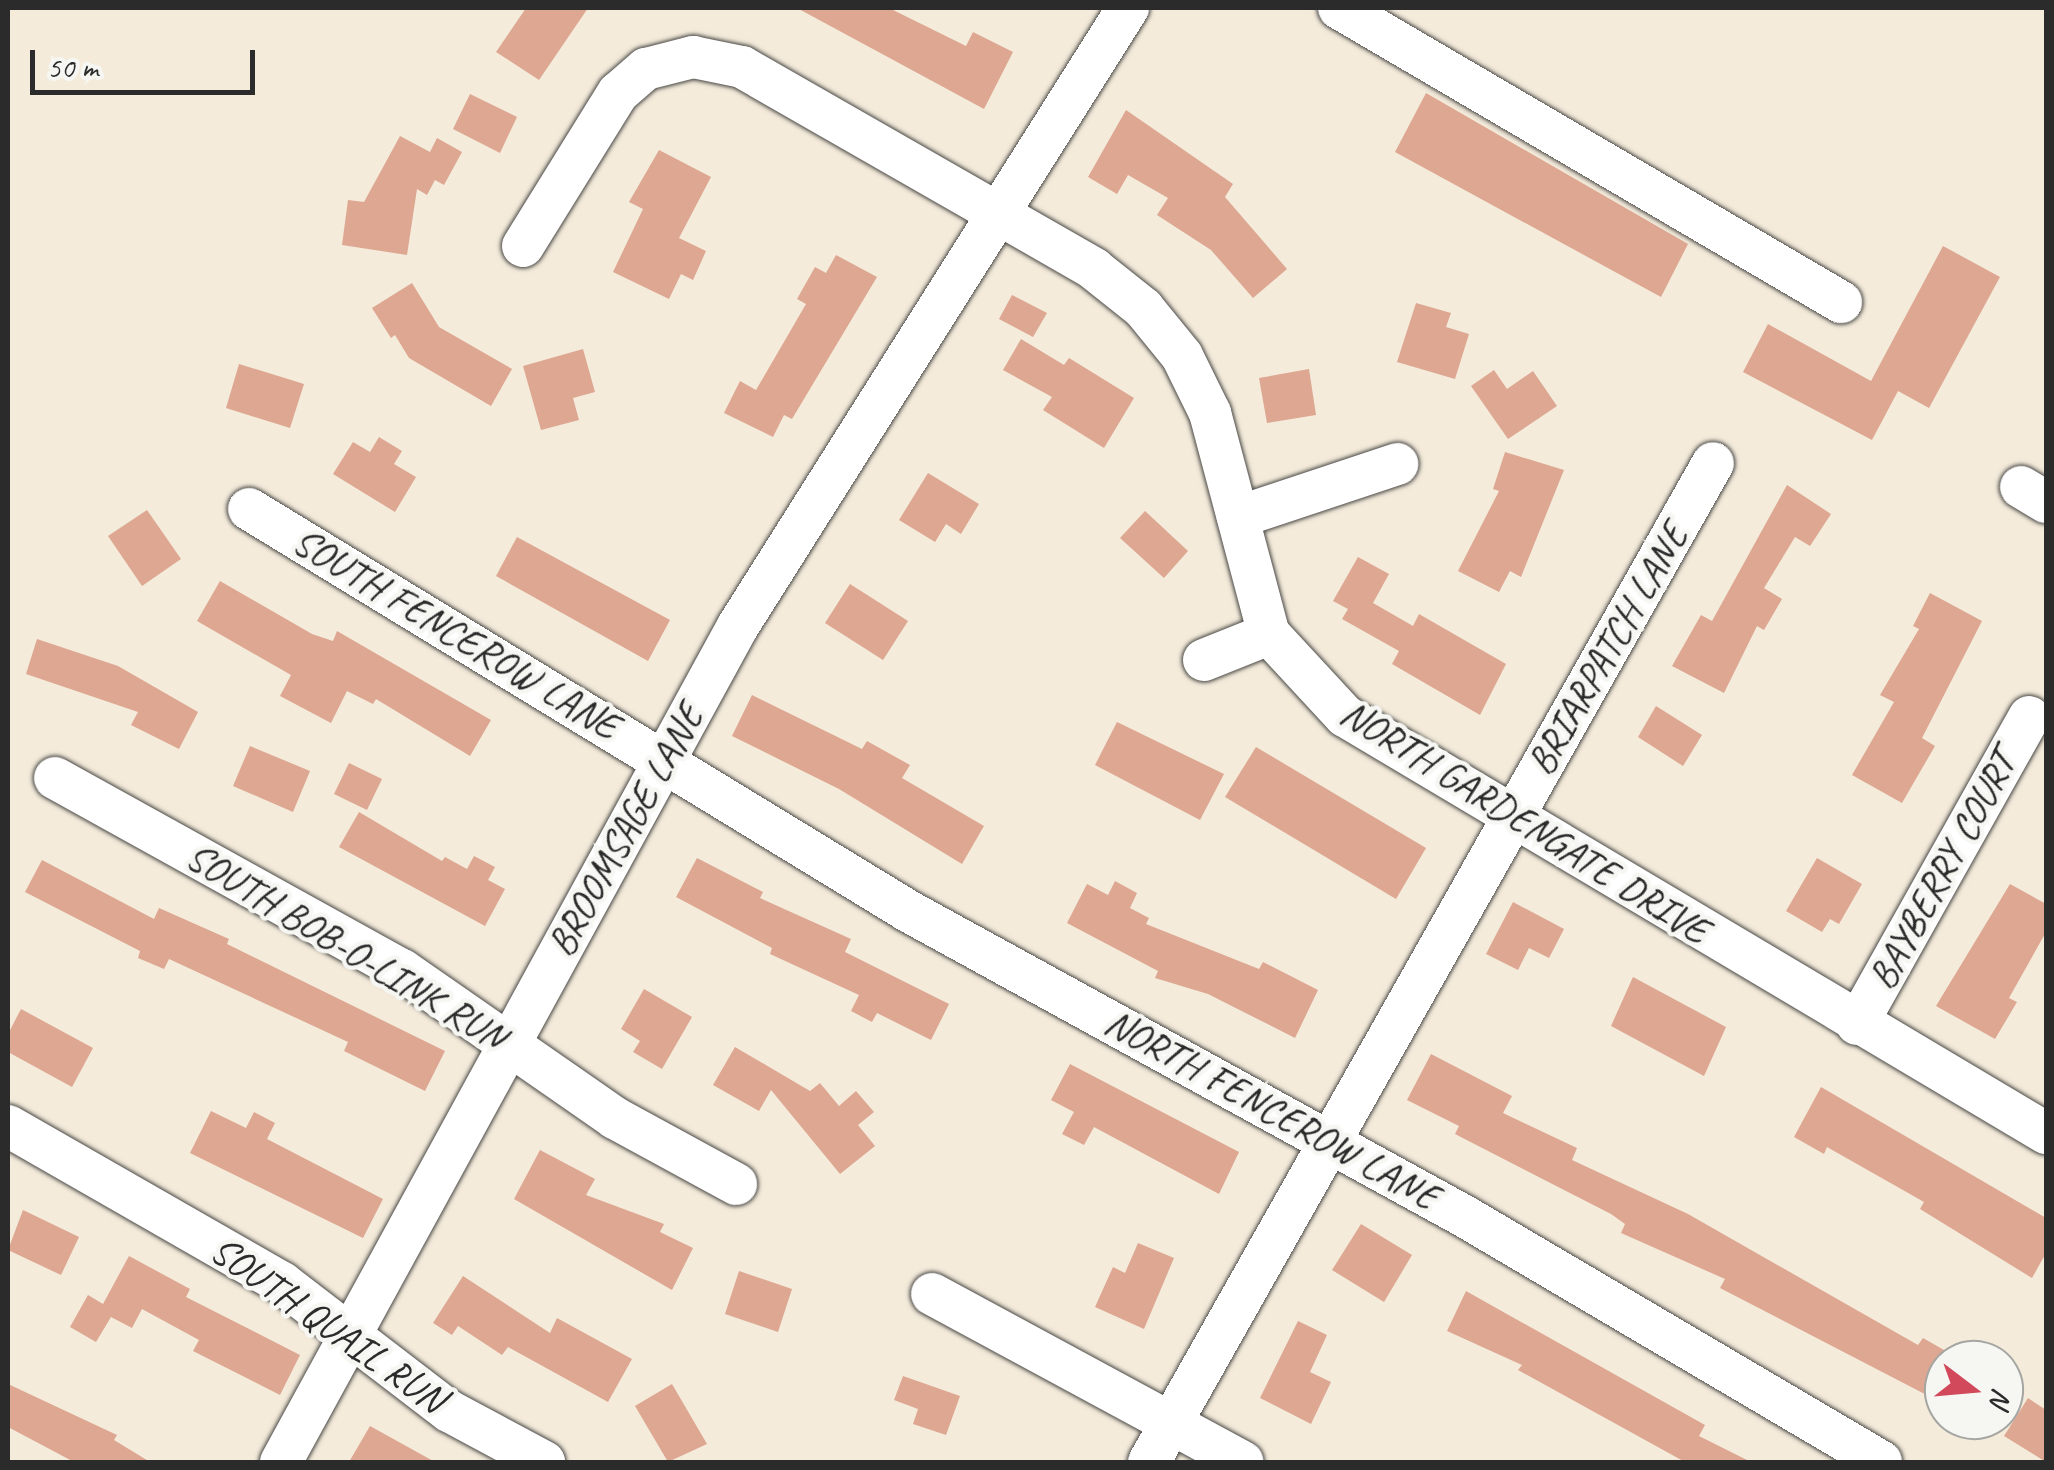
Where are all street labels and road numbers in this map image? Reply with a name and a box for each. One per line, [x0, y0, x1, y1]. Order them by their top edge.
street label: BRIARPATCH LANE [1516, 515, 1698, 783]
street label: SOUTH FENCEROW LANE [284, 516, 628, 750]
street label: NORTH GARDENGATE DRIVE [1331, 687, 1719, 955]
street label: BROOMSAGE LANE [537, 697, 713, 963]
street label: BAYBERRY COURT [1857, 743, 2027, 997]
street label: SOUTH BOB-O-LINK RUN [178, 832, 514, 1060]
street label: NORTH FENCEROW LANE [1096, 997, 1448, 1221]
street label: SOUTH QUAIL RUN [202, 1225, 454, 1423]

